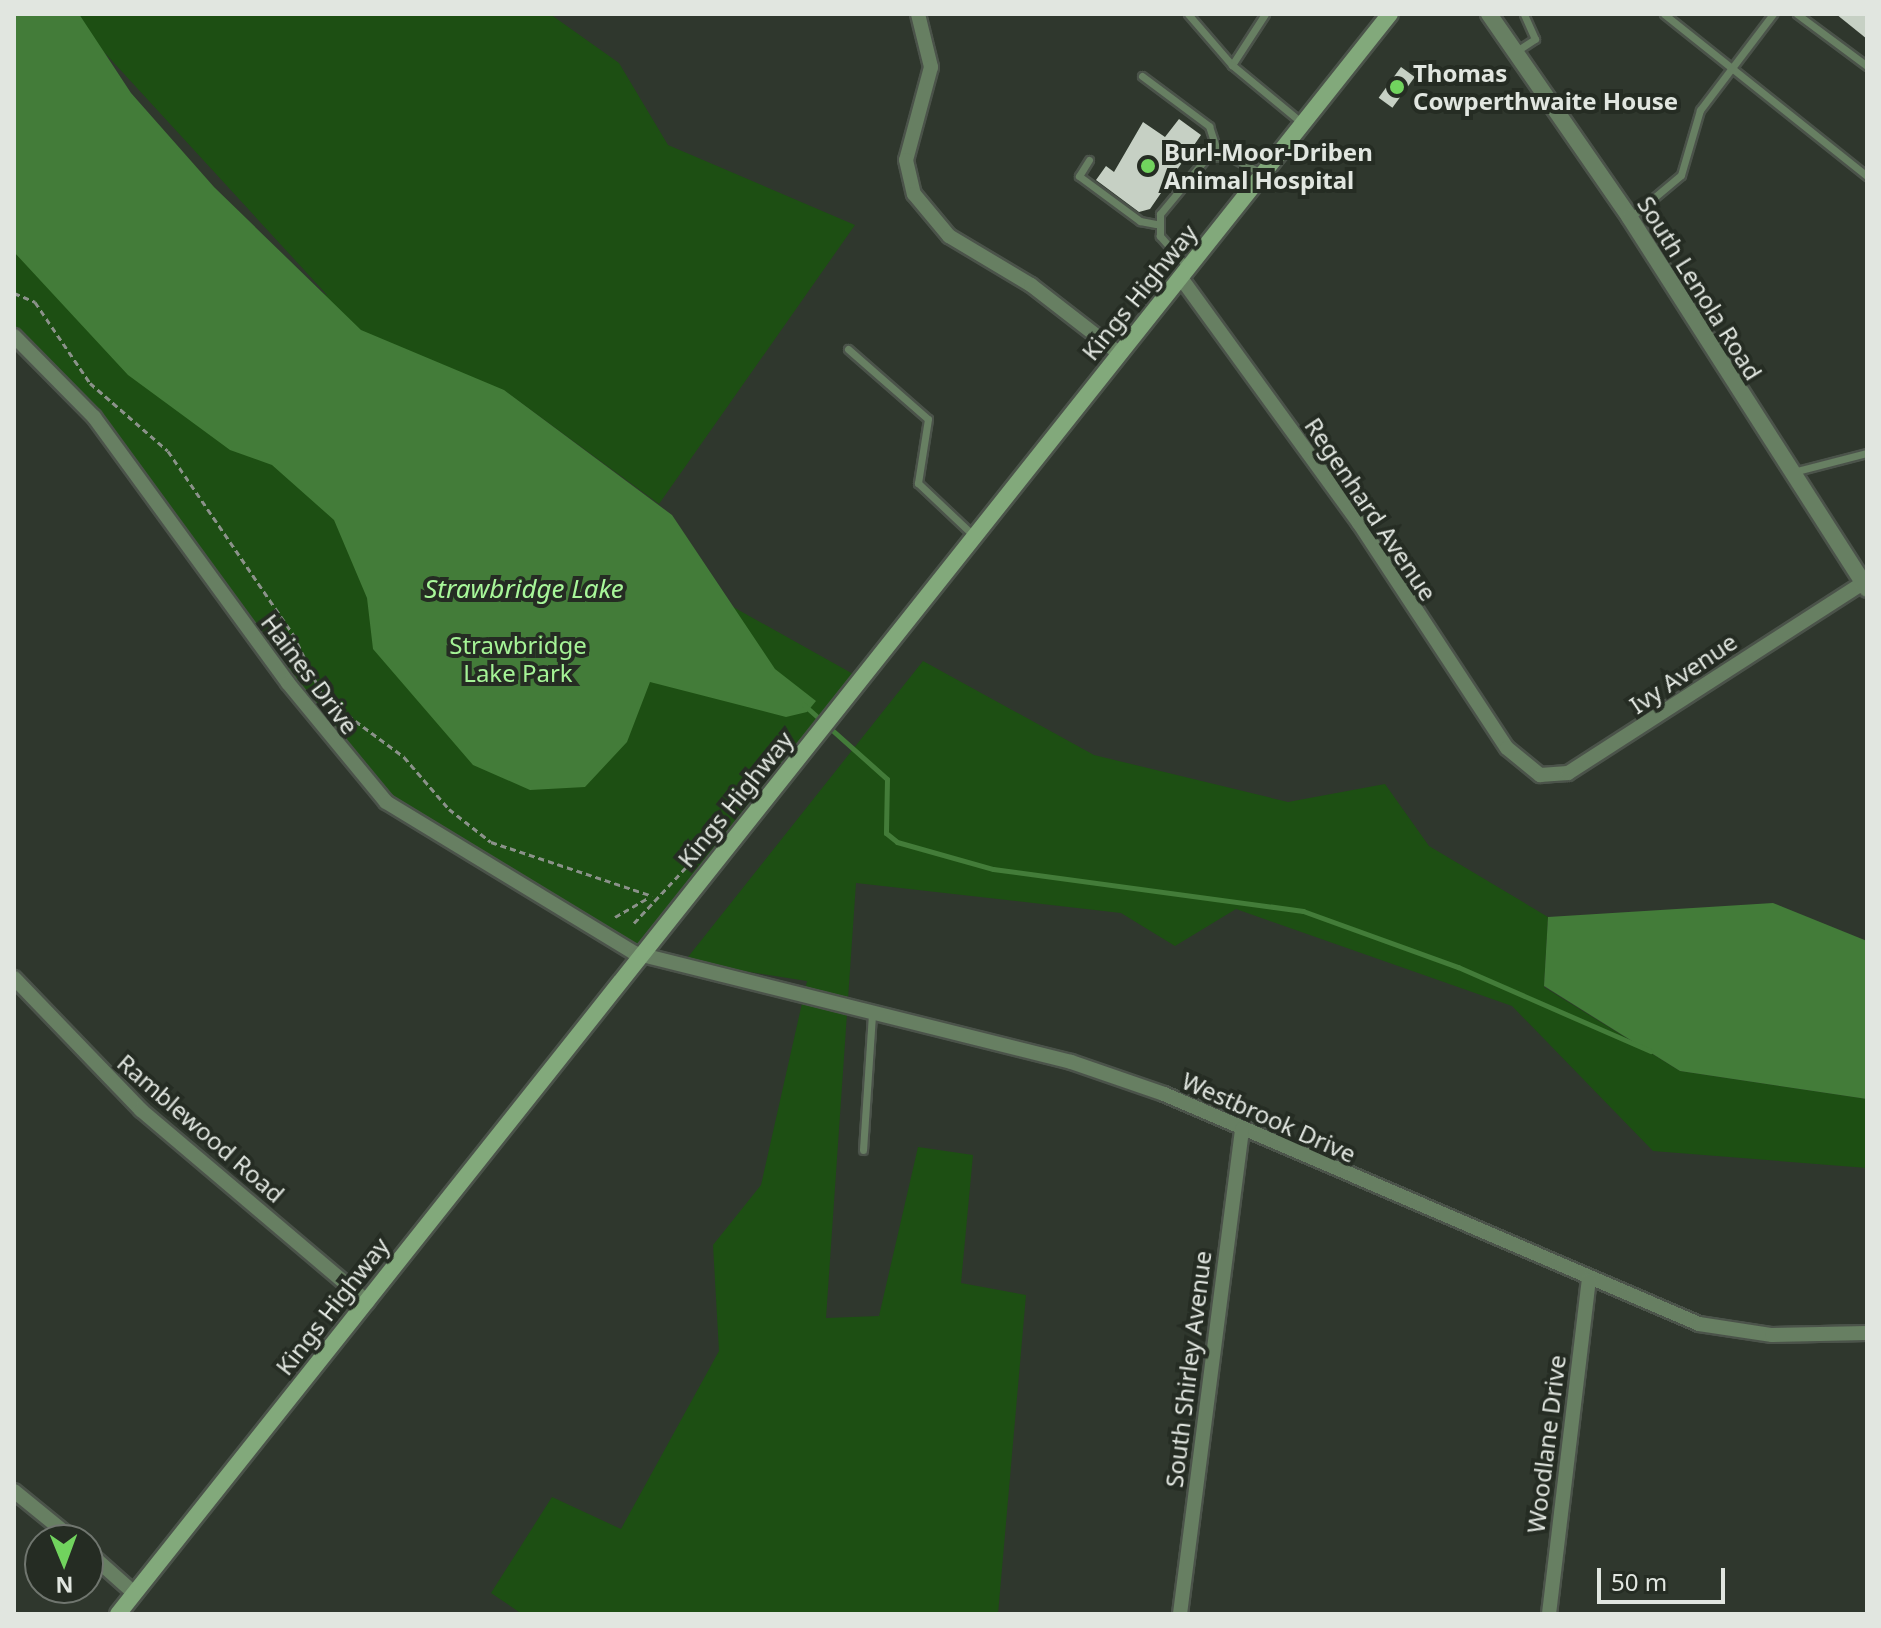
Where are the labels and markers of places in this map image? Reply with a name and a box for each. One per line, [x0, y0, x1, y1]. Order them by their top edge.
place label: Thomas Cowperthwaite House [1413, 59, 1678, 115]
marker: Thomas Cowperthwaite House [1388, 78, 1406, 96]
place label: Burl-Moor-Driben Animal Hospital [1164, 138, 1373, 194]
marker: Burl-Moor-Driben Animal Hospital [1139, 157, 1157, 175]

